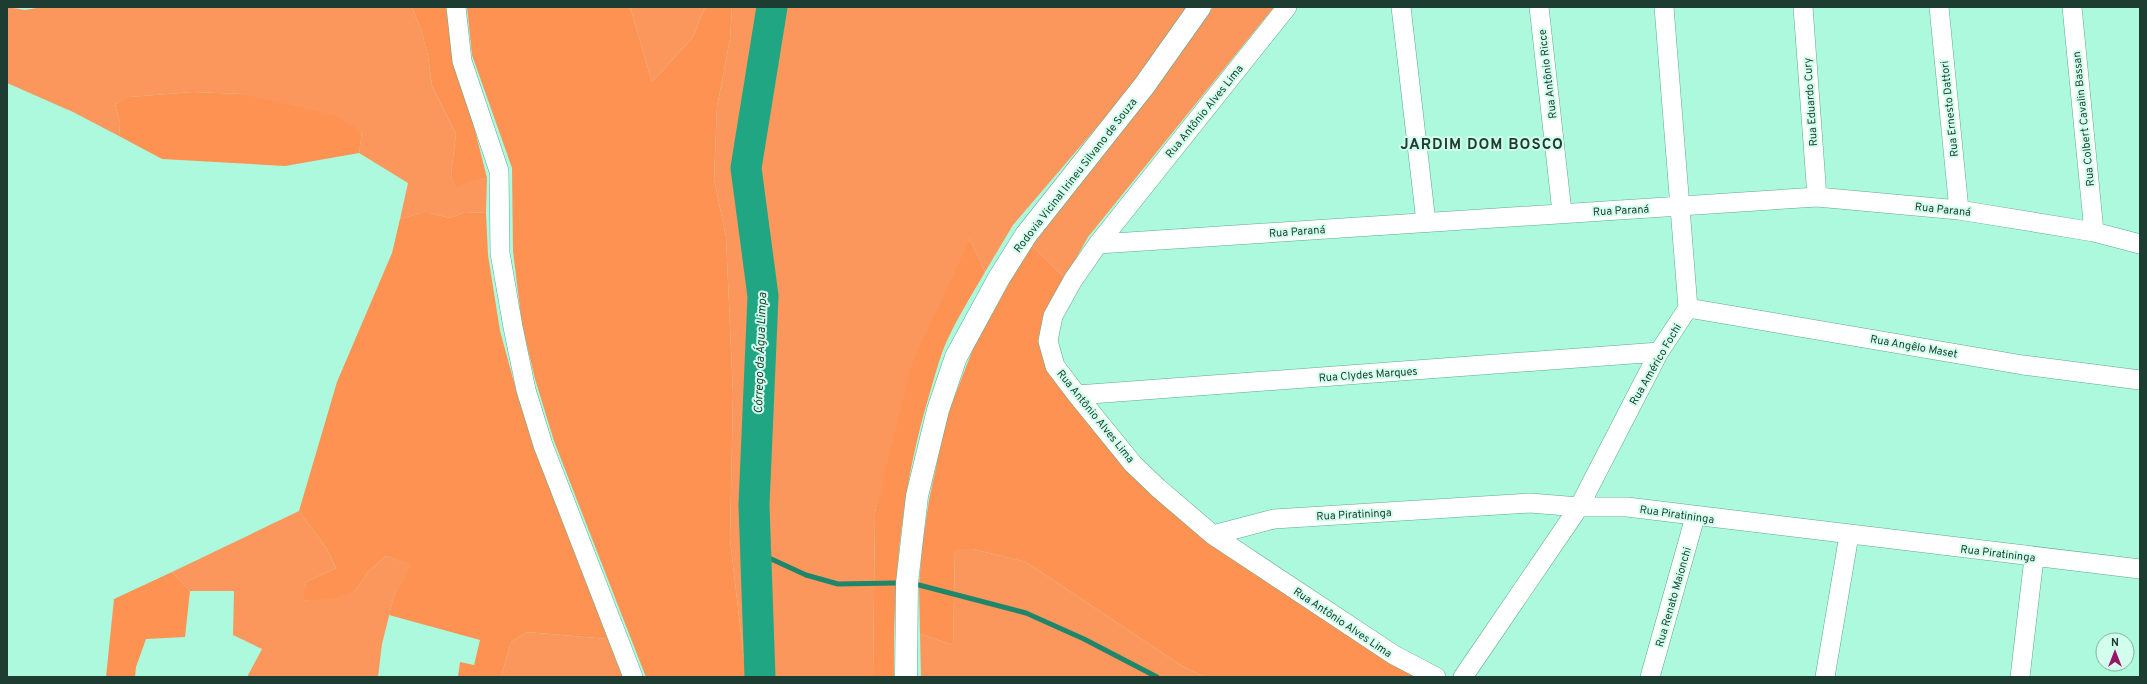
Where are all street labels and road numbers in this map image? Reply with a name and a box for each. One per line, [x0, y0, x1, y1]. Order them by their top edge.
street label: Rua Antônio Ricce [1536, 28, 1560, 119]
street label: Rua Colbert Cavalin Bassan [2070, 51, 2098, 187]
street label: Rua Eduardo Cury [1801, 57, 1821, 147]
street label: Rua Ernesto Dattori [1938, 60, 1962, 158]
street label: Rua Antônio Alves Lima [1163, 62, 1247, 161]
street label: Rodovia Vicinal Irineu Silvano de Souza [1011, 95, 1141, 256]
street label: Rua Paraná [1914, 200, 1972, 220]
street label: Rua Paraná [1593, 203, 1650, 219]
street label: Rua Paraná [1268, 223, 1326, 241]
street label: Rua Américo Fochi [1627, 321, 1685, 408]
street label: Rua Angêlo Maset [1869, 332, 1959, 362]
street label: Rua Clydes Marques [1318, 365, 1418, 385]
street label: Rua Antônio Alves Lima [1053, 367, 1137, 466]
street label: Rua Piratininga [1639, 503, 1715, 527]
street label: Rua Piratininga [1316, 506, 1392, 524]
street label: Rua Piratininga [1960, 542, 2036, 566]
street label: Rua Renato Maionchi [1653, 546, 1695, 649]
street label: Rua Antônio Alves Lima [1290, 585, 1395, 661]

